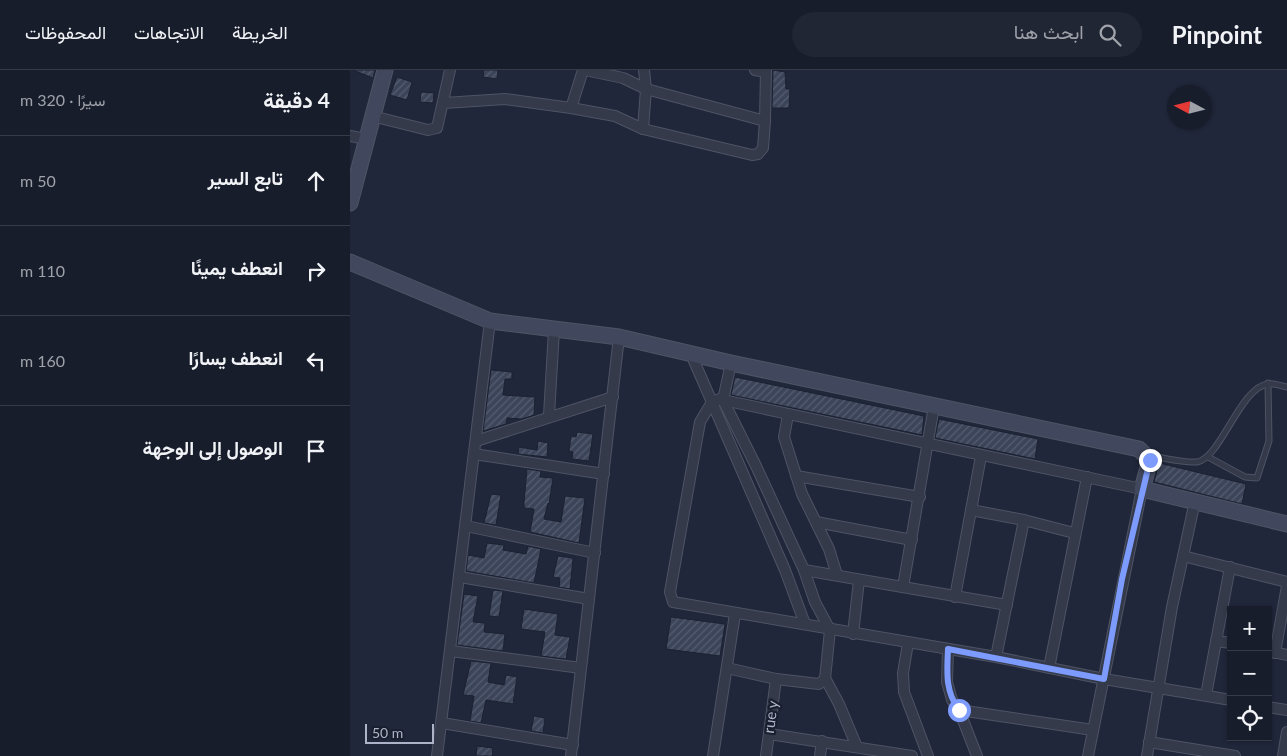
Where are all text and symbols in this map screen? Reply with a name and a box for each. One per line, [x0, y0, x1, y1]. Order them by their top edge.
search box [792, 12, 1142, 57]
text: ابحث هنا [1014, 20, 1084, 43]
text: Pinpoint [1172, 20, 1262, 49]
text: المحفوظات [25, 21, 106, 43]
text: الاتجاهات [134, 21, 204, 43]
text: الخريطة [232, 21, 288, 43]
icon: search [1096, 21, 1124, 49]
north arrow [1167, 85, 1212, 130]
text: 4 دقيقة [263, 87, 330, 112]
text: سيرًا · 320 m [20, 90, 105, 109]
text: تابع السير [208, 166, 283, 189]
icon: ahead [302, 167, 330, 195]
text: 50 m [20, 171, 56, 190]
text: انعطف يمينًا [191, 256, 283, 279]
icon: right [302, 257, 330, 285]
text: 110 m [20, 261, 65, 280]
text: انعطف يسارًا [188, 346, 283, 369]
icon: left [302, 347, 330, 375]
text: 160 m [20, 351, 65, 370]
text: الوصول إلى الوجهة [142, 436, 283, 459]
icon: arrive [302, 437, 330, 465]
route end [1139, 449, 1162, 472]
map controls [1227, 606, 1272, 741]
button: + [1227, 606, 1272, 651]
button: − [1227, 651, 1272, 696]
button: locate [1227, 696, 1272, 741]
street label: rue y [759, 699, 781, 734]
route start [948, 699, 971, 722]
scale bar [365, 721, 434, 744]
text: 50 m [372, 724, 403, 741]

